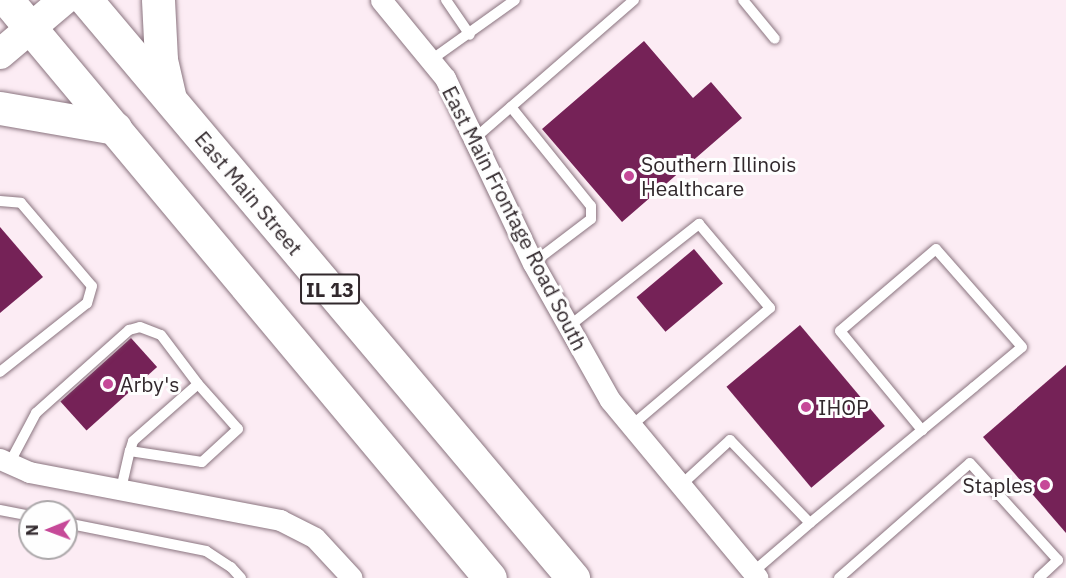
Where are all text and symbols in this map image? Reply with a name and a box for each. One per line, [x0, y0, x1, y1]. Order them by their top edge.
street label: East Main Frontage Road South [437, 82, 593, 354]
street label: East Main Street [190, 126, 308, 260]
place label: Southern Illinois Healthcare [641, 151, 796, 201]
marker: Southern Illinois Healthcare [622, 169, 636, 183]
road number: IL 13 [300, 272, 360, 306]
place label: Arby's [120, 371, 179, 397]
marker: Arby's [101, 377, 115, 391]
place label: IHOP [818, 394, 869, 420]
marker: IHOP [799, 400, 813, 414]
place label: Staples [963, 472, 1033, 498]
marker: Staples [1038, 478, 1052, 492]
north arrow [18, 500, 78, 560]
text: N [22, 524, 42, 536]

